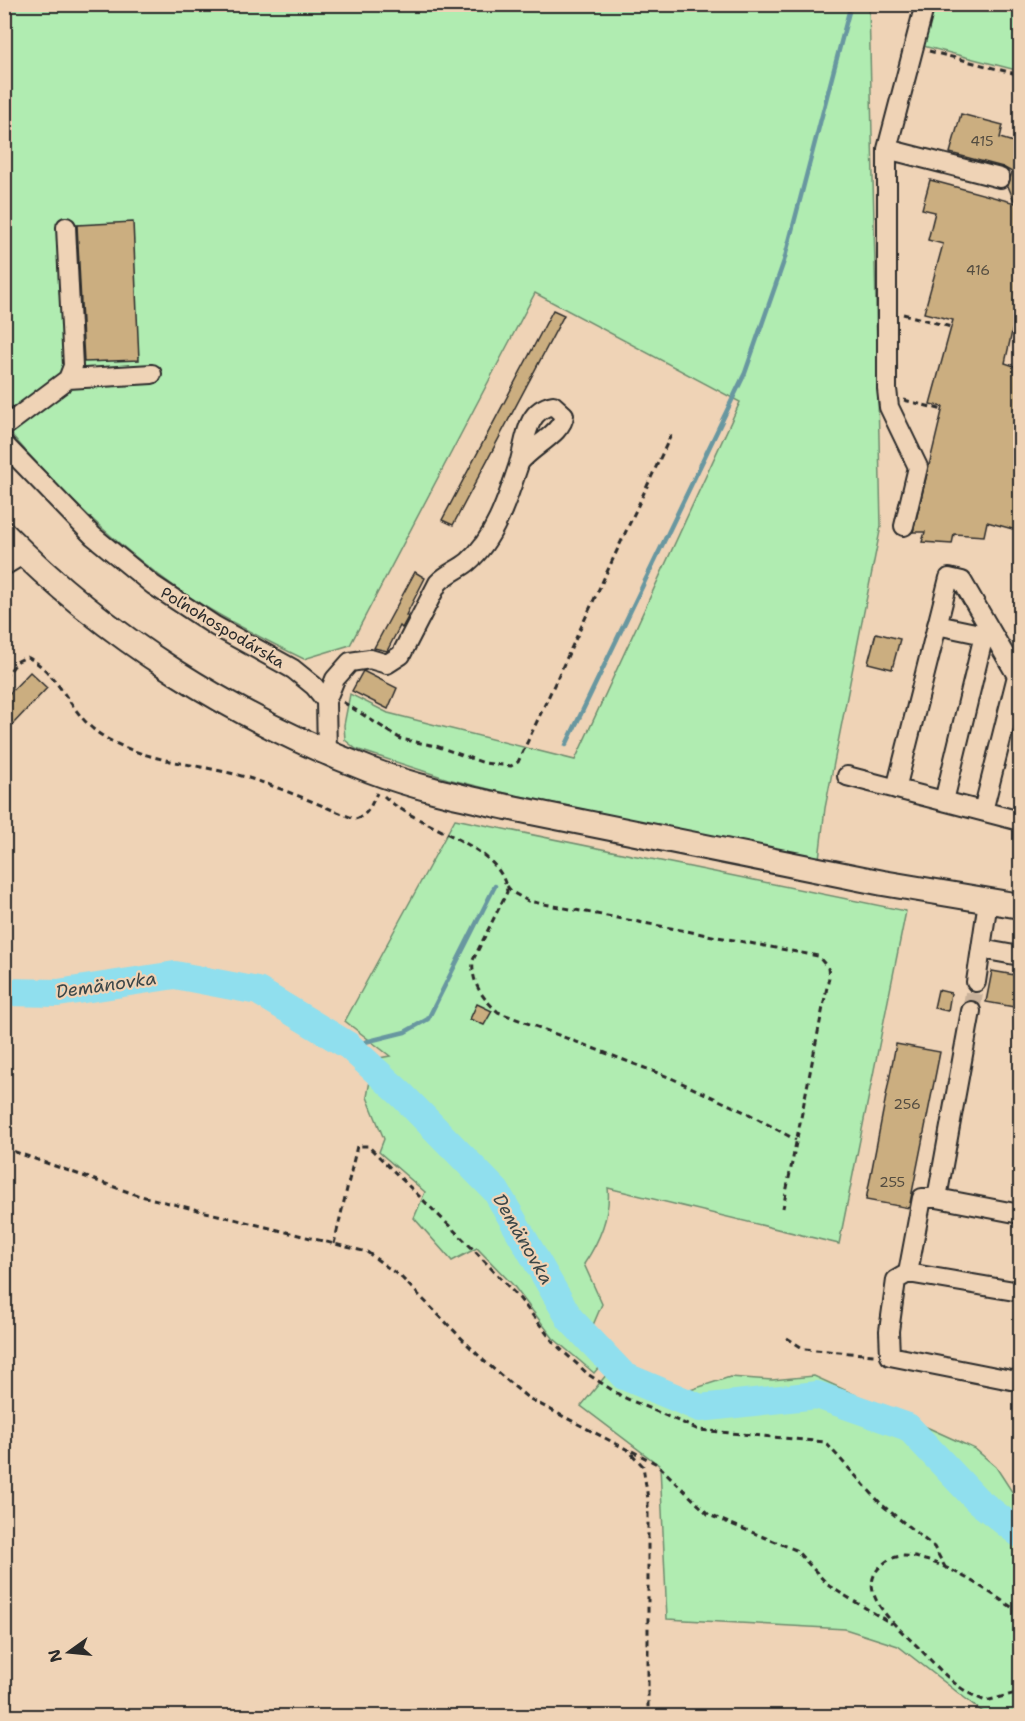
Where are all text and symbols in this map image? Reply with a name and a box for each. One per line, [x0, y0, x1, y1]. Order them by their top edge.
house number: 415 [970, 132, 994, 150]
house number: 416 [966, 261, 990, 279]
street label: Poľnohospodárska [157, 582, 289, 673]
water label: Demänovka [54, 966, 158, 1004]
house number: 256 [893, 1095, 921, 1113]
house number: 255 [879, 1173, 905, 1191]
water label: Demänovka [487, 1189, 559, 1289]
north arrow [39, 1622, 99, 1682]
text: N [43, 1647, 67, 1665]

